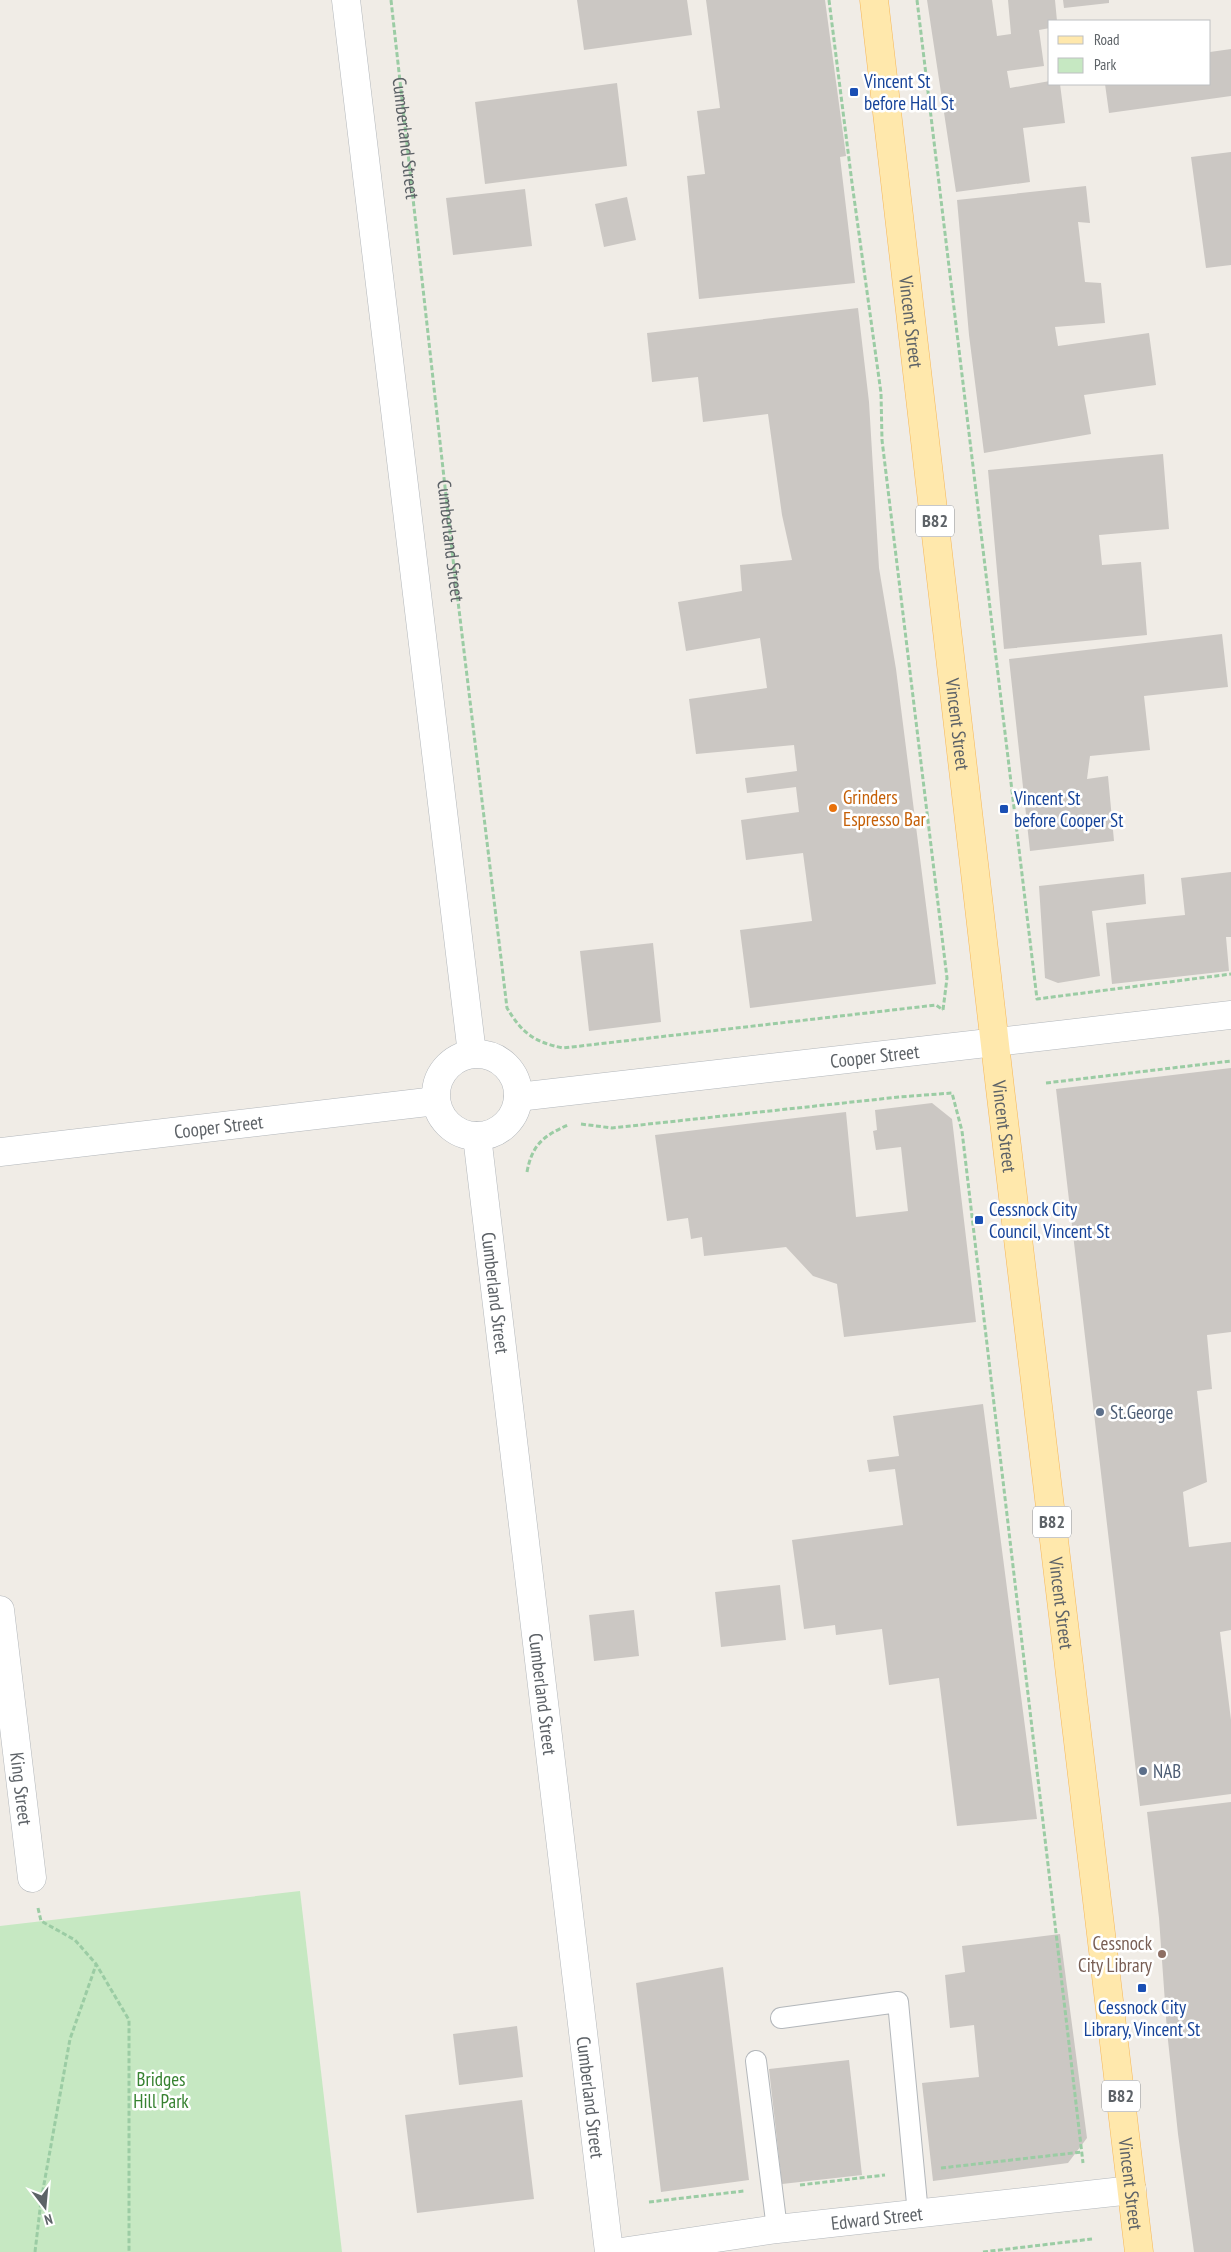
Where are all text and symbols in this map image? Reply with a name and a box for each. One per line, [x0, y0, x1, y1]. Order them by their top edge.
legend [1048, 20, 1211, 85]
text: Road [1094, 30, 1120, 49]
text: Park [1094, 55, 1116, 74]
place label: Vincent St before Hall St [863, 69, 955, 115]
street label: Cumberland Street [388, 76, 425, 201]
marker: Vincent St before Hall St [848, 86, 860, 98]
street label: Vincent Street [894, 273, 929, 370]
street label: Cumberland Street [432, 479, 470, 604]
road number: B82 [916, 506, 954, 536]
street label: Vincent Street [941, 676, 975, 772]
place label: Grinders Espresso Bar [843, 785, 927, 831]
place label: Vincent St before Cooper St [1013, 786, 1124, 832]
marker: Grinders Espresso Bar [827, 802, 839, 814]
marker: Vincent St before Cooper St [998, 803, 1010, 815]
street label: Cooper Street [829, 1039, 921, 1073]
street label: Vincent Street [987, 1078, 1022, 1175]
street label: Cooper Street [173, 1109, 265, 1144]
place label: Cessnock City Council, Vincent St [989, 1197, 1110, 1243]
marker: Cessnock City Council, Vincent St [973, 1214, 985, 1226]
street label: Cumberland Street [476, 1231, 515, 1356]
place label: St.George [1110, 1400, 1173, 1424]
marker: St.George [1094, 1406, 1106, 1418]
road number: B82 [1033, 1506, 1071, 1538]
street label: Vincent Street [1044, 1555, 1079, 1651]
street label: Cumberland Street [524, 1632, 562, 1757]
street label: King Street [5, 1751, 38, 1827]
place label: NAB [1153, 1759, 1181, 1783]
marker: NAB [1137, 1765, 1149, 1777]
place label: Cessnock City Library [1078, 1931, 1153, 1977]
marker: Cessnock City Library [1156, 1948, 1168, 1960]
marker: Cessnock City Library, Vincent St [1136, 1982, 1148, 1994]
place label: Cessnock City Library, Vincent St [1084, 1995, 1201, 2041]
street label: Cumberland Street [572, 2035, 610, 2160]
park label: Bridges Hill Park [133, 2067, 189, 2113]
road number: B82 [1102, 2080, 1140, 2112]
street label: Vincent Street [1113, 2136, 1148, 2232]
north arrow [20, 2182, 70, 2232]
street label: Edward Street [830, 2201, 925, 2235]
text: N [42, 2210, 55, 2229]

